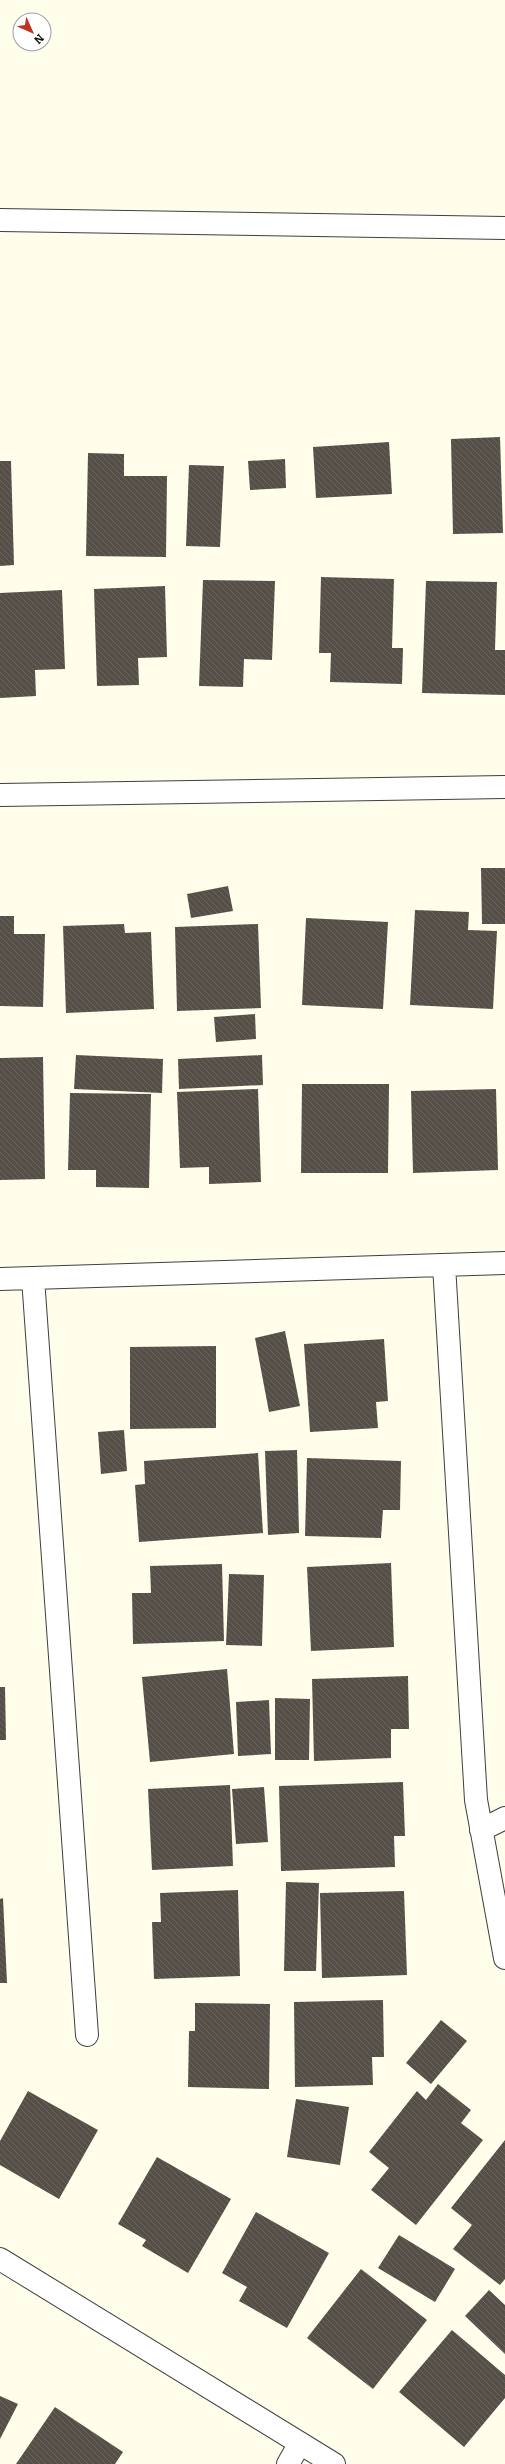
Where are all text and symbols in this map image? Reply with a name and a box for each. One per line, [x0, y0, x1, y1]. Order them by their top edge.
north arrow [12, 12, 52, 52]
text: N [31, 31, 46, 47]

